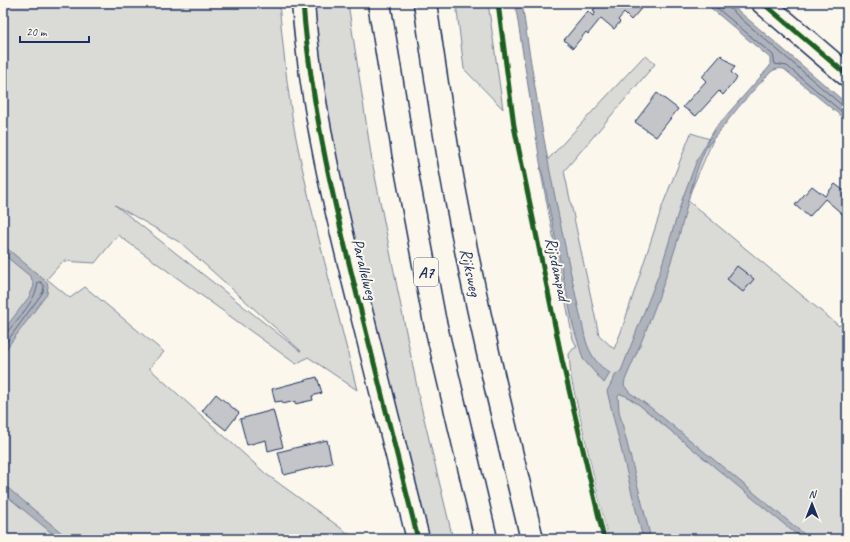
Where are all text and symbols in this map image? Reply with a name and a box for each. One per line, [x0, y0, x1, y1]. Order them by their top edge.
scale bar [20, 18, 89, 44]
text: 20 m [26, 24, 48, 40]
street label: Rijsdampad [541, 235, 575, 305]
street label: Parallelweg [347, 236, 382, 303]
street label: Rijksweg [455, 246, 486, 300]
road number: A7 [414, 258, 438, 286]
north arrow [792, 484, 832, 524]
text: N [809, 487, 818, 501]

